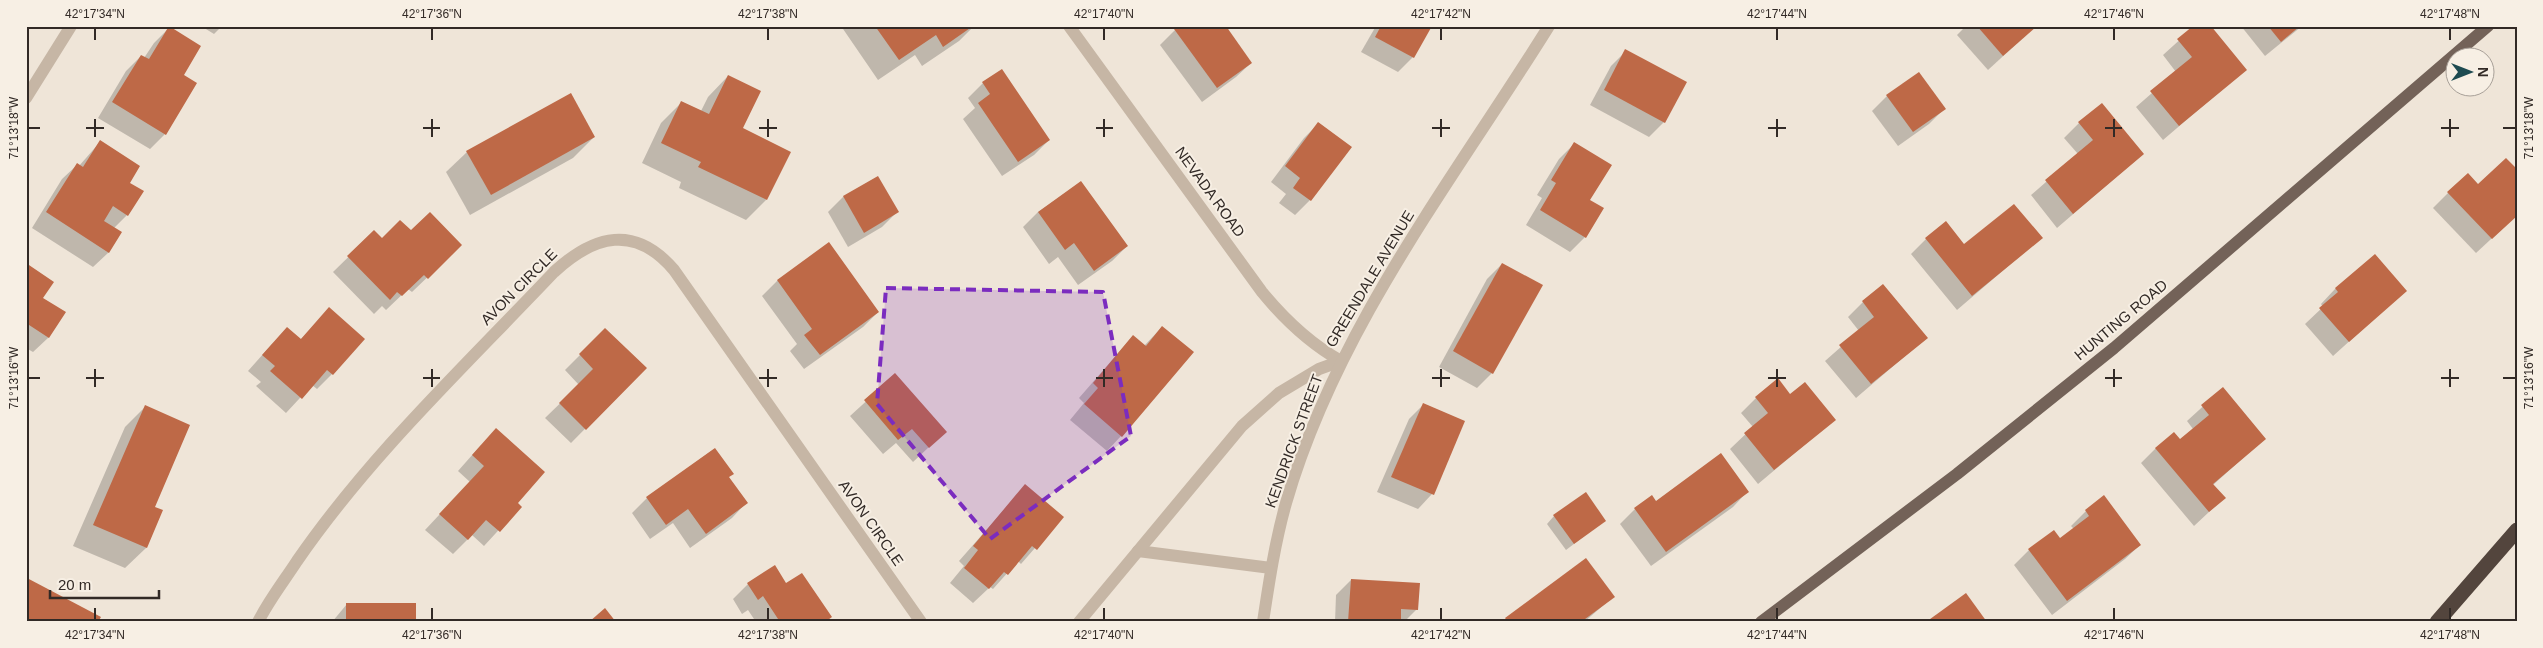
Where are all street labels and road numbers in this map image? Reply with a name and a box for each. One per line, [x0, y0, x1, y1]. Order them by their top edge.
street label: NEVADA ROAD [1172, 143, 1249, 240]
street label: GREENDALE AVENUE [1322, 207, 1417, 350]
street label: AVON CIRCLE [477, 245, 560, 328]
street label: HUNTING ROAD [2071, 276, 2171, 363]
street label: KENDRICK STREET [1261, 372, 1326, 510]
street label: AVON CIRCLE [836, 477, 907, 569]

